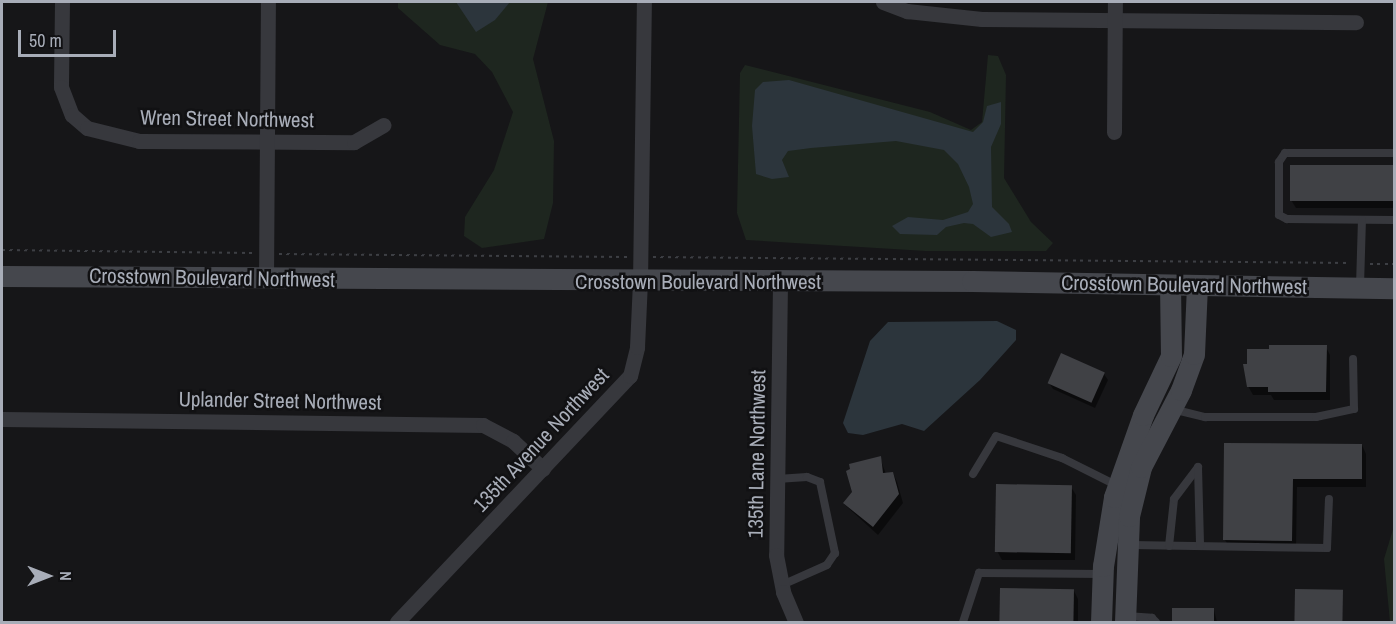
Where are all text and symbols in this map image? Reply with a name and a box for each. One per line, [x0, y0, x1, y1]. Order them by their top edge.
scale bar [21, 18, 118, 56]
text: 50 m [29, 28, 62, 53]
street label: Wren Street Northwest [140, 105, 314, 133]
street label: Crosstown Boulevard Northwest [89, 263, 335, 293]
street label: Crosstown Boulevard Northwest [575, 269, 821, 295]
street label: Crosstown Boulevard Northwest [1061, 270, 1307, 300]
street label: 135th Avenue Northwest [468, 363, 614, 517]
street label: 135th Lane Northwest [743, 370, 771, 538]
street label: Uplander Street Northwest [178, 387, 382, 415]
north arrow [18, 546, 78, 606]
text: N [55, 571, 77, 581]

